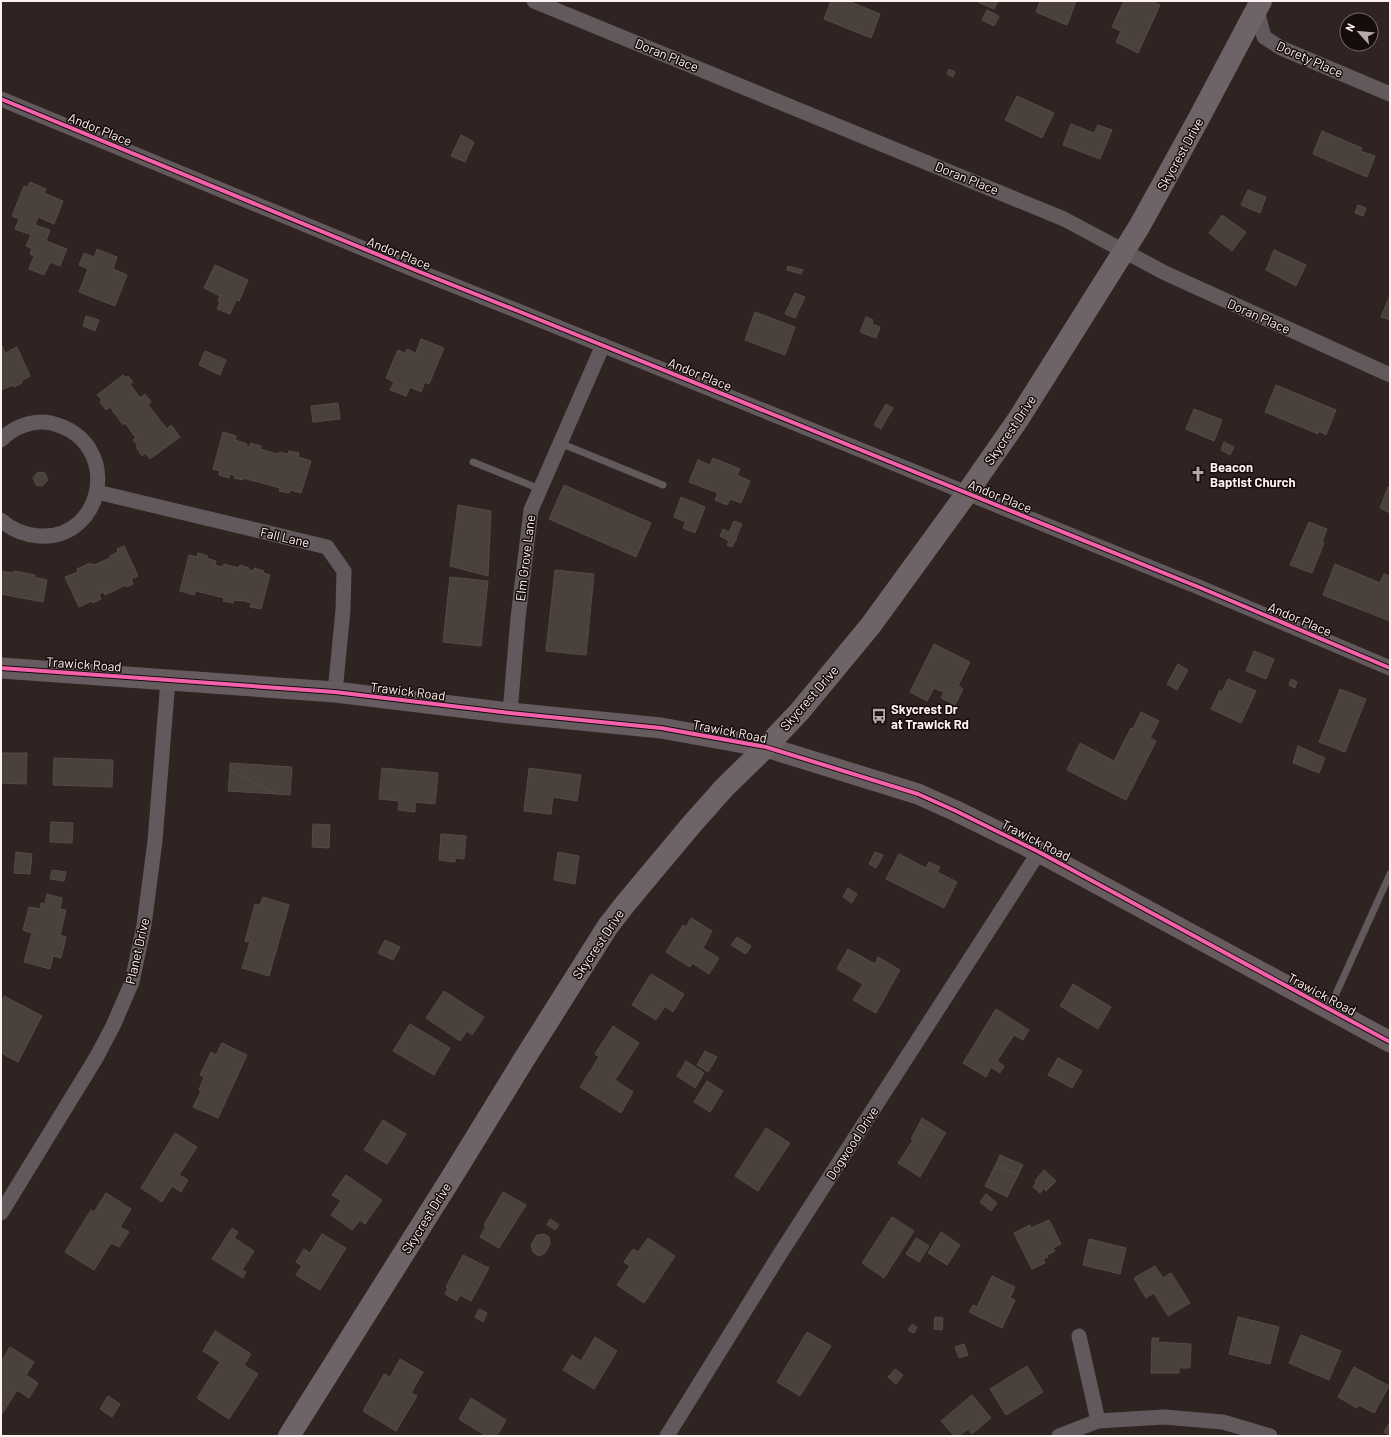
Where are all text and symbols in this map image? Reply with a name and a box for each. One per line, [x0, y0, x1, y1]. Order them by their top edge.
north arrow [1339, 12, 1379, 52]
text: N [1342, 21, 1357, 33]
street label: Doran Place [633, 35, 701, 75]
street label: Dorety Place [1274, 37, 1346, 81]
street label: Andor Place [66, 109, 134, 149]
street label: Skycrest Drive [1153, 115, 1207, 193]
street label: Doran Place [933, 158, 1001, 198]
street label: Andor Place [365, 233, 433, 273]
street label: Doran Place [1225, 295, 1293, 337]
street label: Andor Place [666, 354, 734, 394]
street label: Skycrest Drive [981, 392, 1039, 468]
place label: Beacon Baptist Church [1210, 459, 1296, 490]
church icon: Beacon Baptist Church [1189, 465, 1207, 483]
street label: Andor Place [966, 476, 1034, 516]
street label: Elm Grove Lane [512, 514, 538, 602]
street label: Fall Lane [259, 524, 311, 550]
street label: Andor Place [1266, 598, 1334, 640]
street label: Trawick Road [46, 653, 122, 675]
street label: Skycrest Drive [777, 662, 842, 734]
street label: Trawick Road [370, 678, 446, 704]
place label: Skycrest Dr at Trawick Rd [891, 701, 969, 732]
bus stop icon: Skycrest Dr at Trawick Rd [870, 707, 888, 725]
street label: Trawick Road [692, 716, 768, 746]
street label: Trawick Road [999, 816, 1073, 864]
street label: Skycrest Drive [569, 906, 627, 982]
street label: Planet Drive [122, 916, 152, 986]
street label: Trawick Road [1285, 969, 1359, 1019]
street label: Dogwood Drive [822, 1103, 882, 1183]
street label: Skycrest Drive [398, 1180, 454, 1256]

